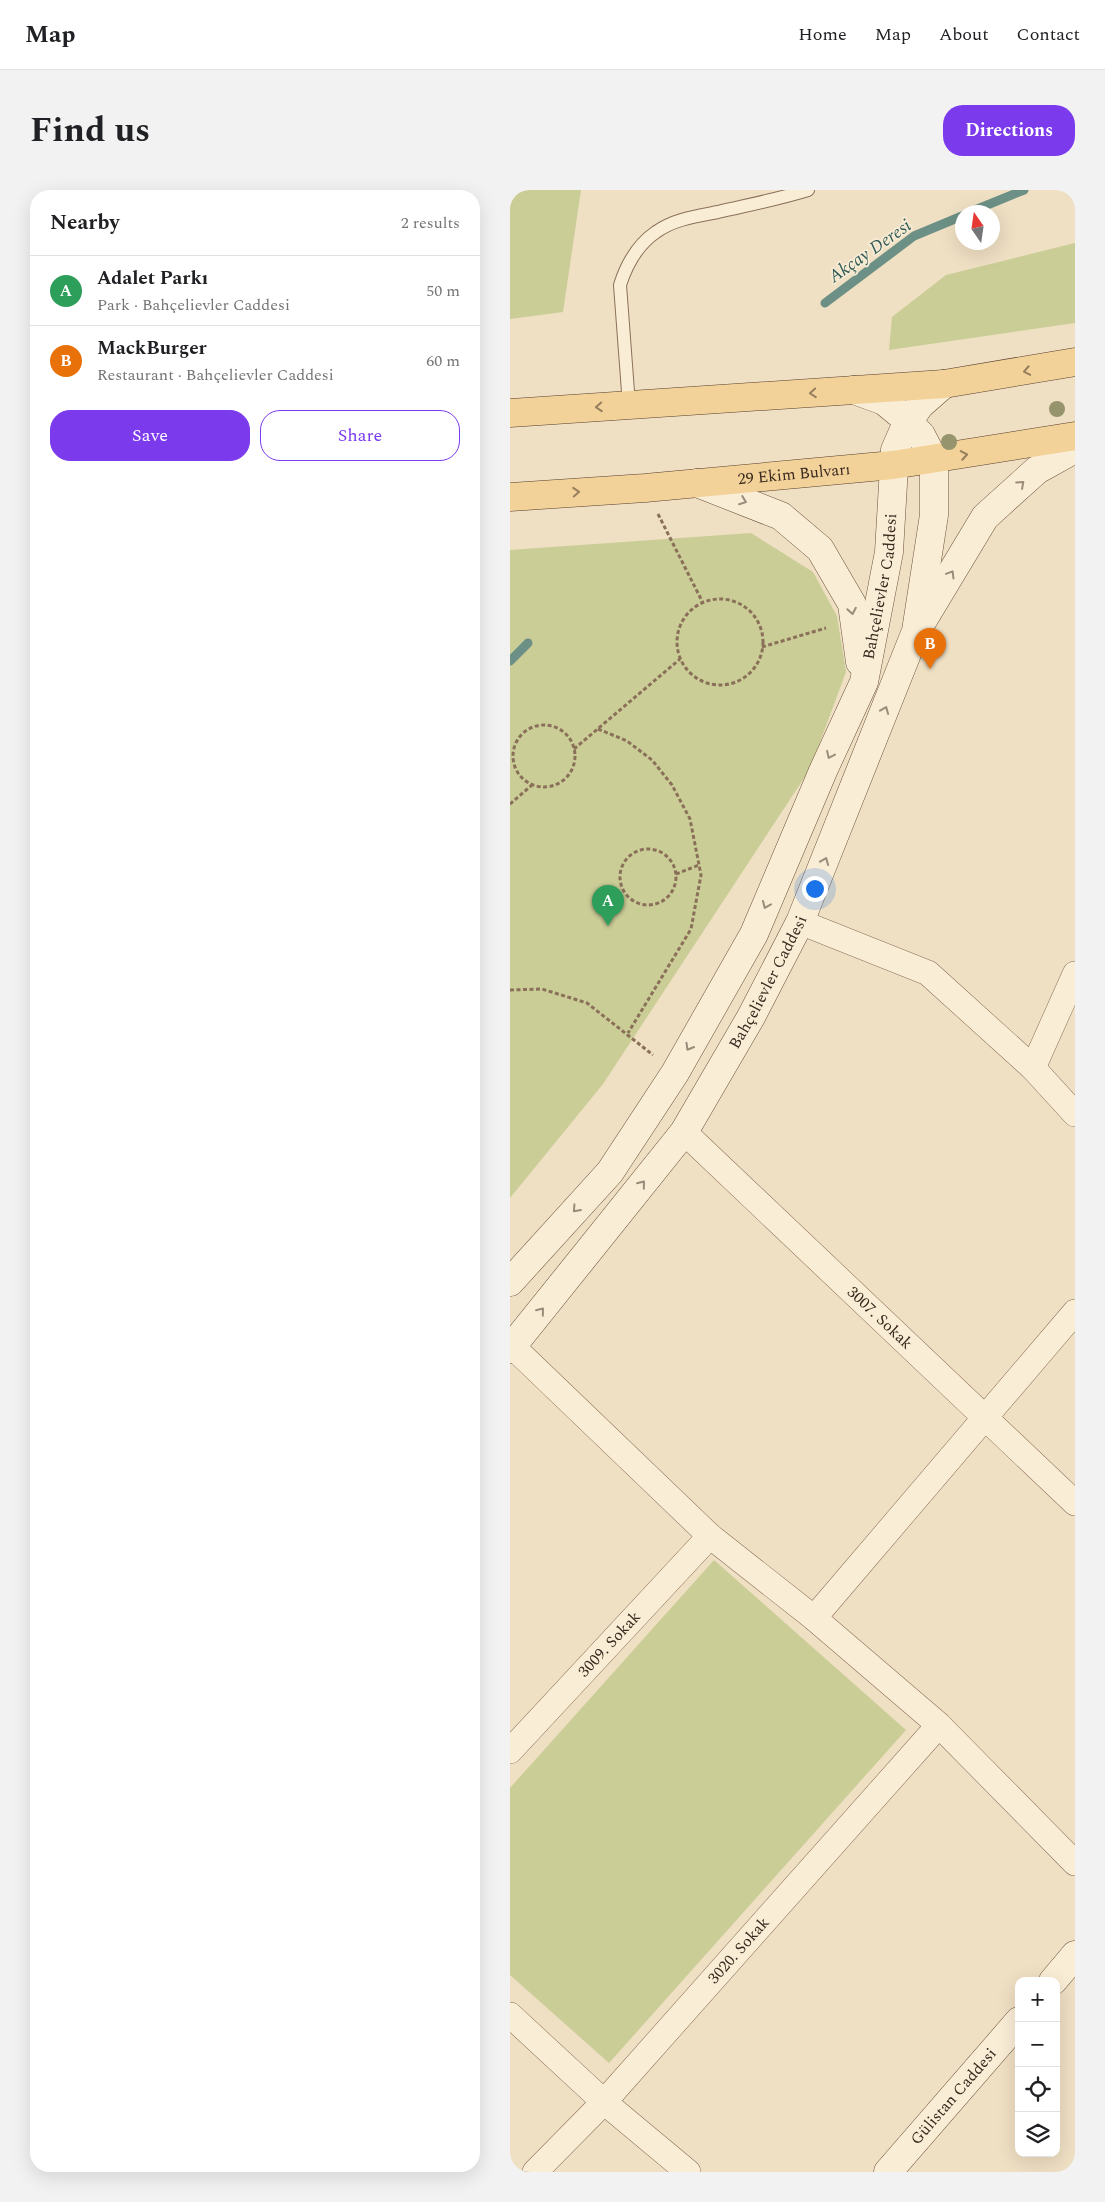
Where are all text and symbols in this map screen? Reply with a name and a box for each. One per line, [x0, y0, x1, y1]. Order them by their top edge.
text: Map [25, 17, 75, 53]
text: Home [798, 21, 847, 48]
text: Map [875, 21, 911, 48]
text: About [939, 21, 989, 48]
text: Contact [1017, 21, 1080, 48]
text: Find us [30, 104, 150, 157]
button: Directions [943, 105, 1075, 156]
north arrow [955, 205, 1000, 250]
text: Nearby [50, 207, 120, 239]
text: 2 results [401, 211, 460, 235]
water label: Akçay Deresi [822, 212, 917, 290]
text: Adalet Parkı [97, 264, 208, 293]
text: A [60, 279, 72, 303]
text: 50 m [426, 279, 460, 303]
text: Park · Bahçelievler Caddesi [97, 293, 290, 317]
text: MackBurger [97, 334, 207, 363]
text: B [60, 349, 72, 373]
text: 60 m [426, 349, 460, 373]
text: Restaurant · Bahçelievler Caddesi [97, 363, 334, 387]
one-way arrow [1023, 365, 1032, 376]
one-way arrow [809, 387, 817, 398]
one-way arrow [595, 401, 603, 412]
button: Save [50, 410, 250, 461]
button: Share [260, 410, 460, 461]
one-way arrow [960, 450, 969, 460]
street label: 29 Ekim Bulvarı [737, 457, 851, 491]
one-way arrow [1016, 481, 1025, 490]
one-way arrow [572, 487, 580, 498]
one-way arrow [738, 495, 747, 505]
street label: Bahçelievler Caddesi [857, 513, 903, 662]
one-way arrow [944, 570, 954, 579]
one-way arrow [847, 606, 857, 615]
pin: B [914, 628, 946, 669]
one-way arrow [878, 706, 889, 715]
one-way arrow [826, 750, 836, 759]
one-way arrow [818, 857, 829, 866]
your location [802, 876, 828, 902]
pin: A [592, 885, 624, 926]
one-way arrow [762, 900, 772, 908]
street label: Bahçelievler Caddesi [723, 912, 813, 1054]
one-way arrow [685, 1042, 695, 1051]
one-way arrow [637, 1181, 645, 1190]
one-way arrow [573, 1203, 582, 1212]
street label: 3007. Sokak [842, 1281, 918, 1355]
one-way arrow [535, 1308, 543, 1317]
street label: 3009. Sokak [572, 1606, 647, 1683]
street label: 3020. Sokak [702, 1911, 775, 1989]
map controls [1015, 1977, 1060, 2157]
button: + [1015, 1977, 1060, 2022]
button: − [1015, 2022, 1060, 2067]
street label: Gülistan Caddesi [905, 2043, 1002, 2150]
button: locate [1015, 2067, 1060, 2112]
button: layers [1015, 2112, 1060, 2157]

